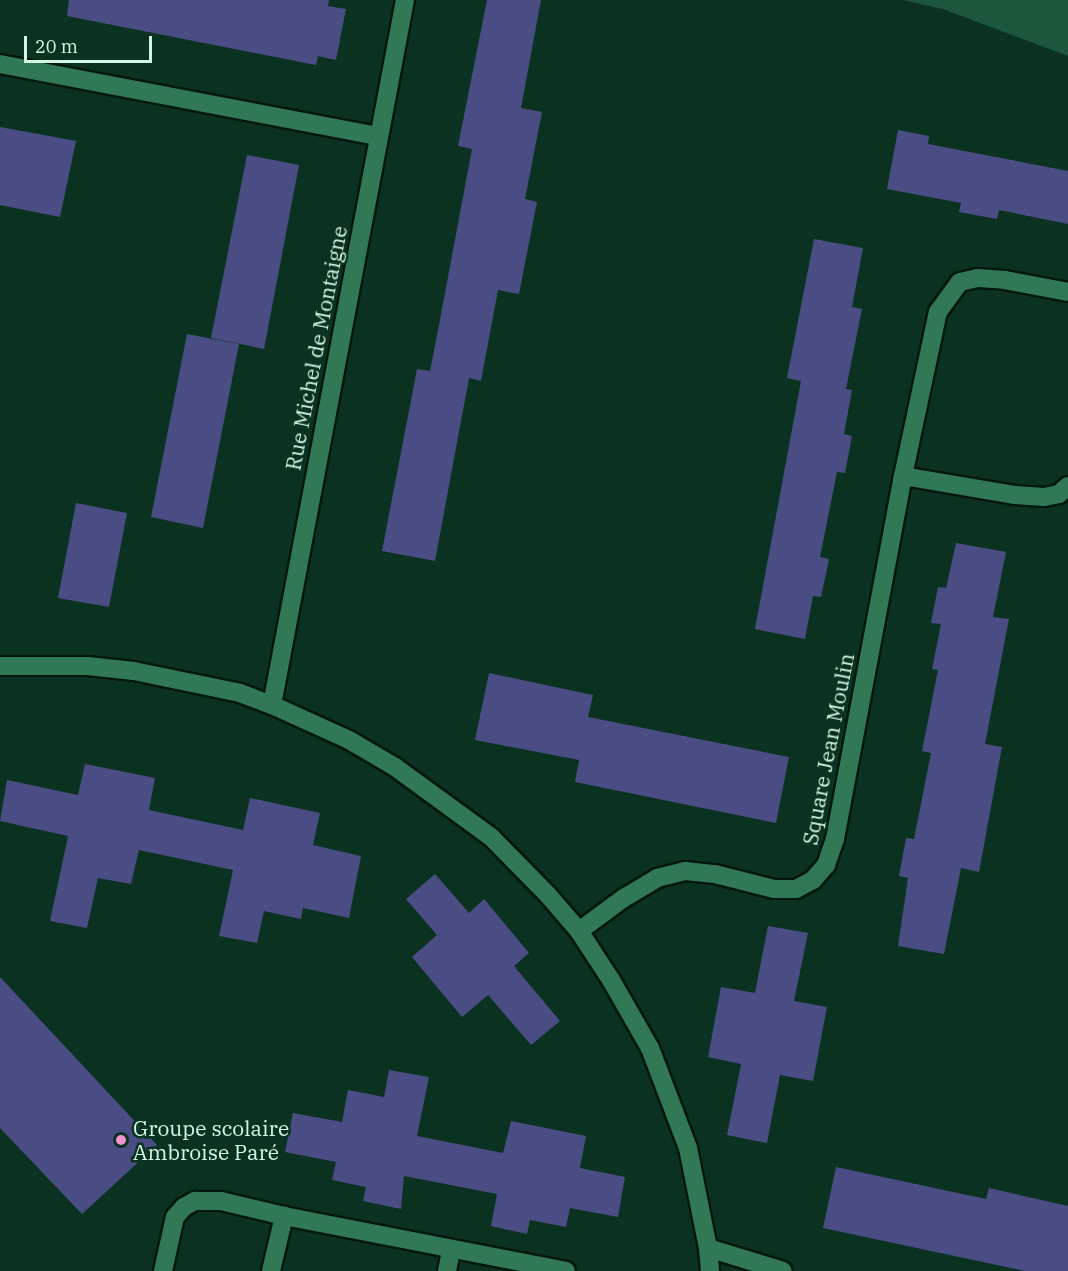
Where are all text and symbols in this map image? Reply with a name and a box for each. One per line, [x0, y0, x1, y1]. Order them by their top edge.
scale bar [27, 24, 154, 62]
text: 20 m [35, 35, 78, 58]
street label: Rue Michel de Montaigne [280, 224, 352, 472]
street label: Square Jean Moulin [797, 651, 859, 847]
place label: Groupe scolaire Ambroise Paré [133, 1115, 289, 1165]
marker: Groupe scolaire Ambroise Paré [114, 1133, 128, 1147]

